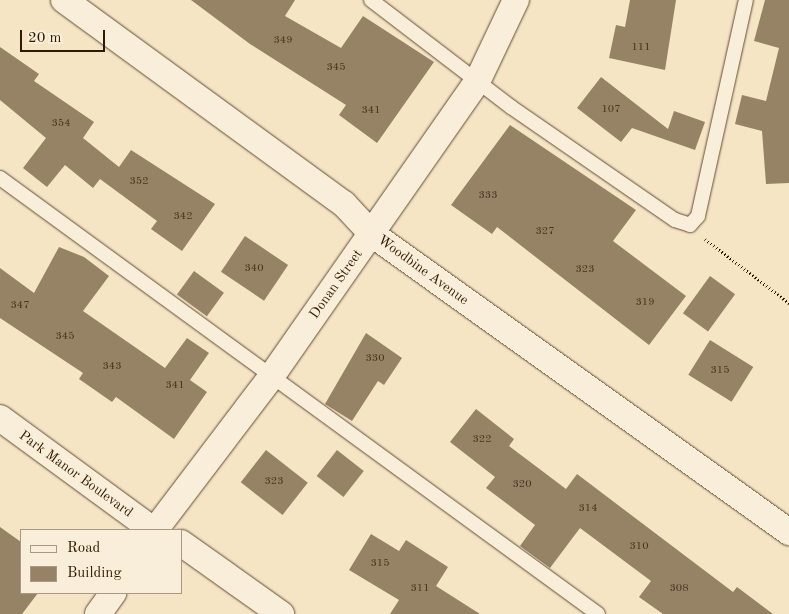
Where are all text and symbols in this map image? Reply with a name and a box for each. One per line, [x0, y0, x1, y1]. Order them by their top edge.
scale bar [22, 20, 108, 52]
text: 20 m [28, 31, 62, 46]
house number: 349 [273, 34, 293, 48]
house number: 111 [631, 41, 651, 55]
house number: 345 [326, 61, 346, 75]
house number: 107 [601, 103, 621, 117]
house number: 341 [361, 104, 381, 118]
house number: 354 [51, 117, 71, 131]
house number: 352 [129, 175, 149, 189]
house number: 333 [478, 189, 498, 203]
house number: 342 [173, 210, 193, 224]
house number: 327 [535, 225, 555, 239]
street label: Woodbine Avenue [374, 231, 472, 309]
street label: Donan Street [306, 246, 366, 322]
house number: 340 [244, 262, 264, 276]
house number: 323 [575, 263, 595, 277]
house number: 319 [635, 296, 655, 310]
house number: 347 [10, 299, 30, 313]
house number: 345 [55, 330, 75, 344]
house number: 330 [365, 352, 385, 366]
house number: 343 [102, 360, 122, 374]
house number: 315 [710, 364, 730, 378]
house number: 341 [165, 379, 185, 393]
street label: Park Manor Boulevard [16, 427, 136, 521]
house number: 322 [472, 433, 492, 447]
house number: 323 [264, 475, 284, 489]
house number: 320 [512, 478, 532, 492]
house number: 314 [578, 502, 598, 516]
legend [20, 529, 182, 594]
house number: 310 [629, 540, 649, 554]
text: Road [67, 541, 100, 556]
house number: 315 [370, 557, 390, 571]
text: Building [67, 566, 122, 581]
house number: 311 [410, 582, 430, 596]
house number: 308 [669, 582, 689, 596]

